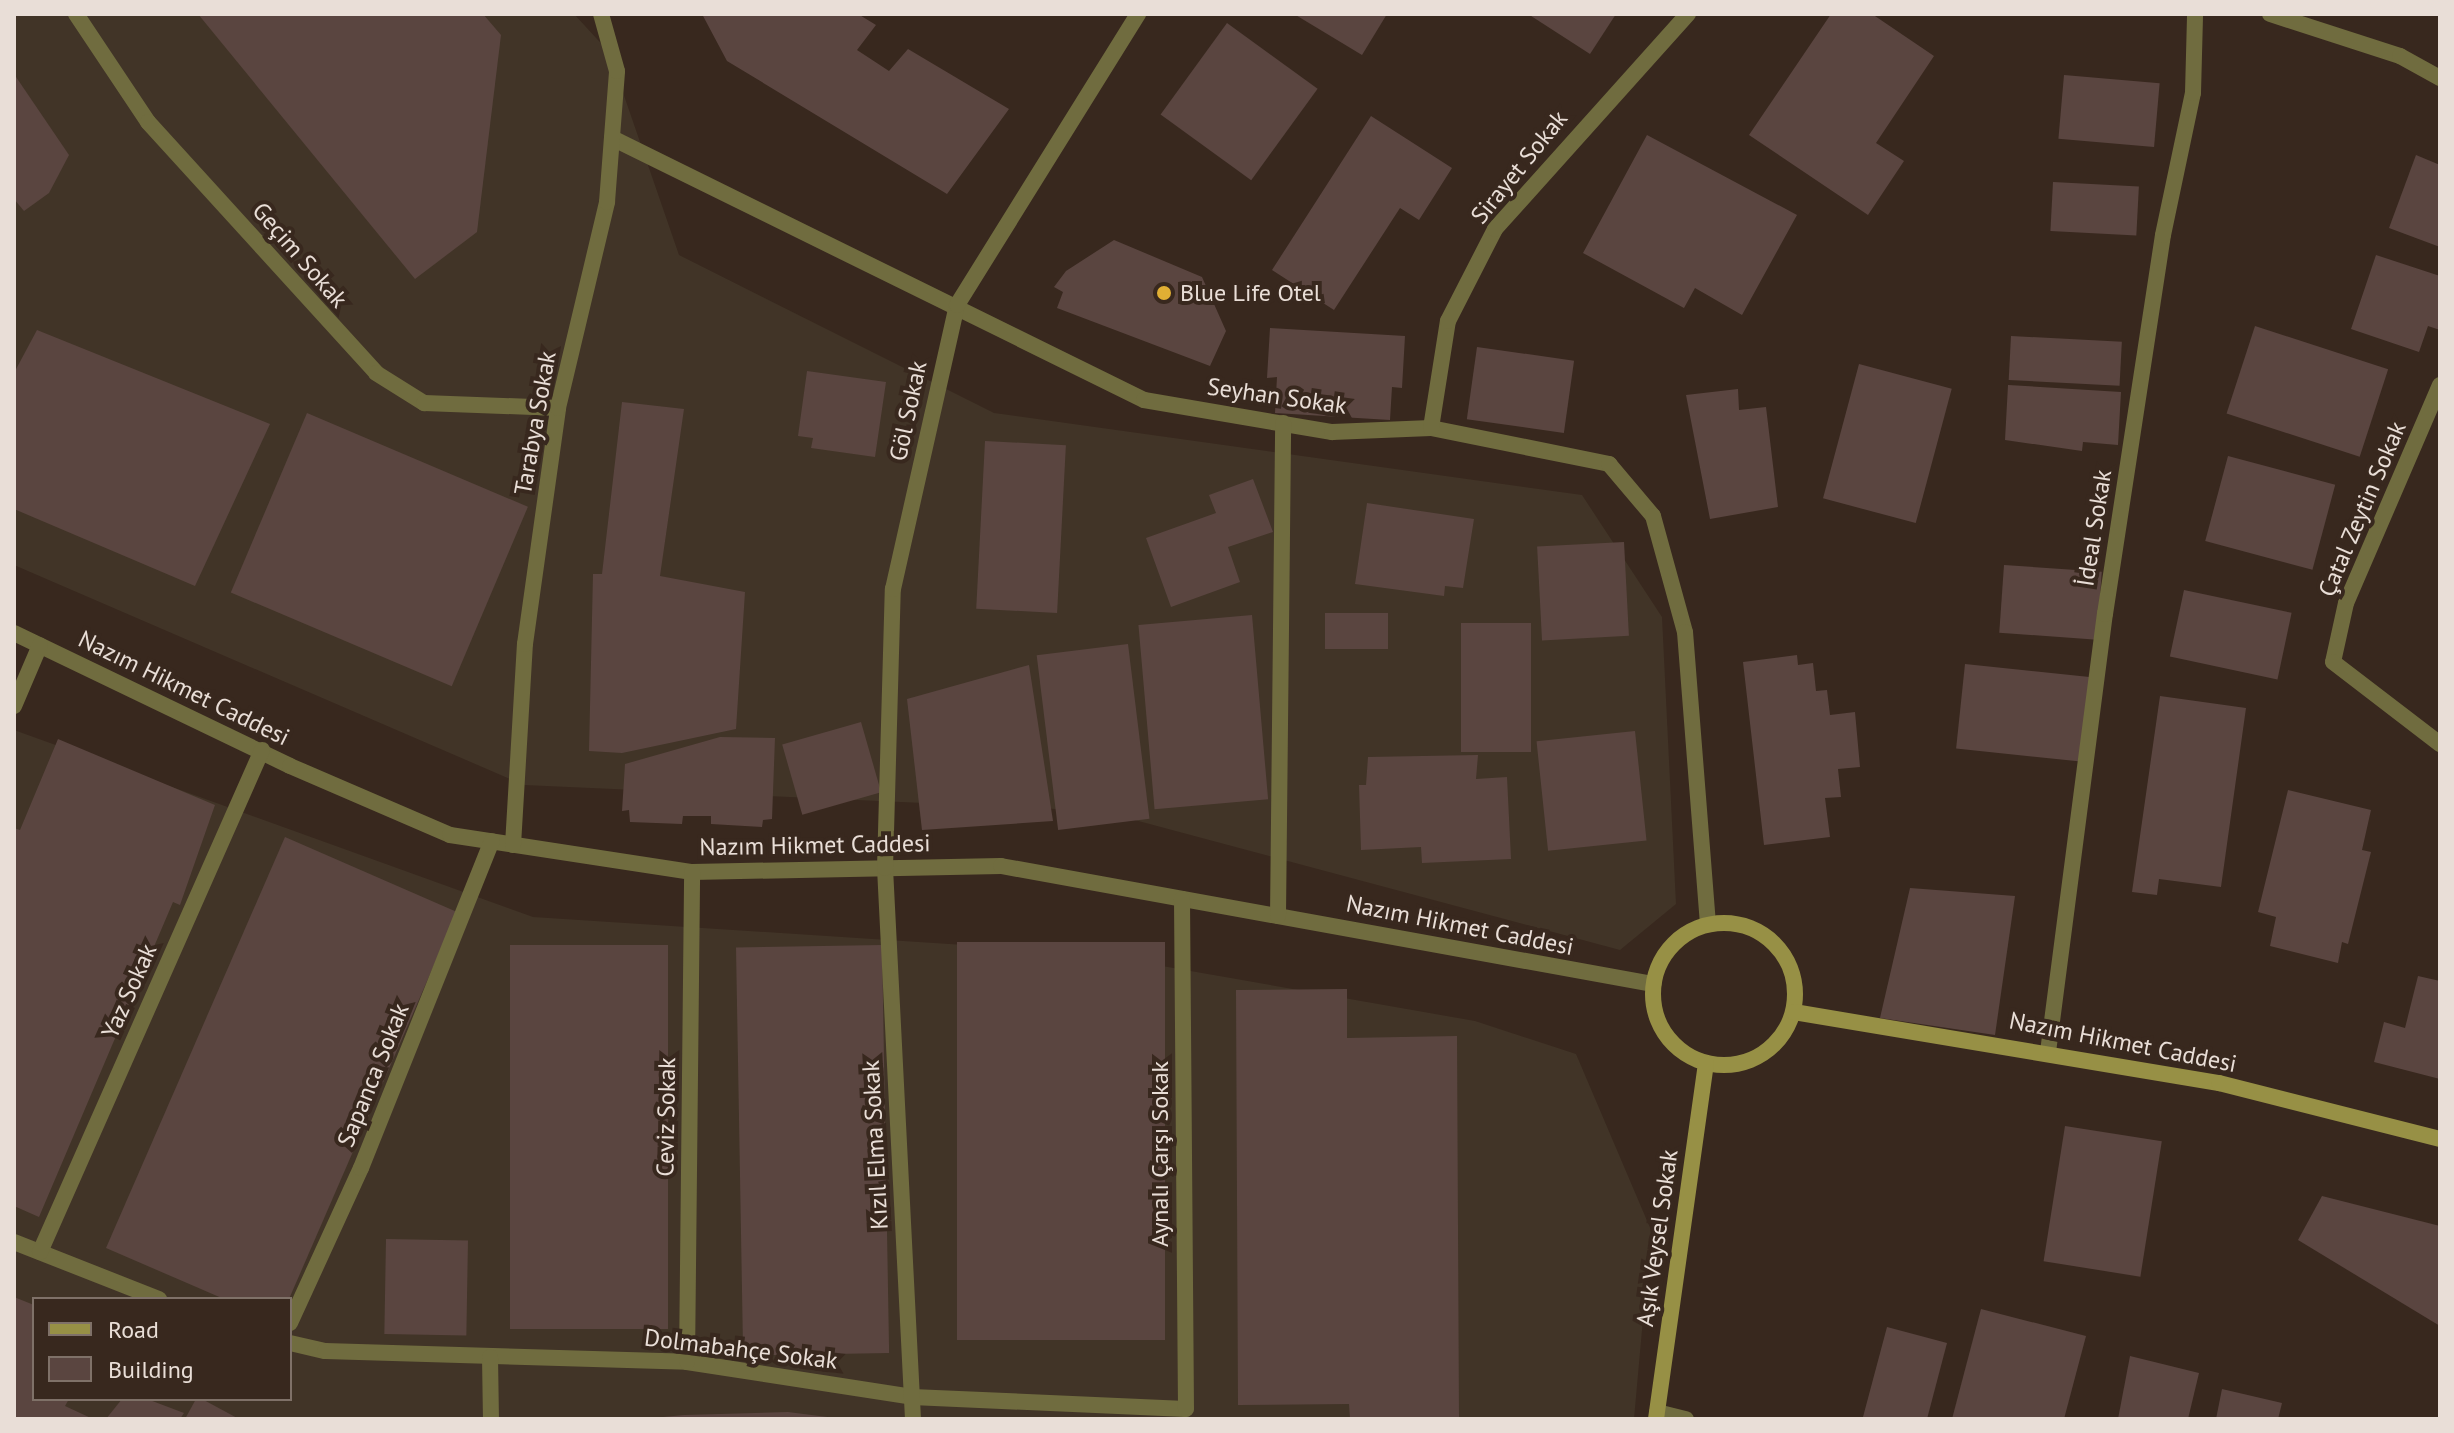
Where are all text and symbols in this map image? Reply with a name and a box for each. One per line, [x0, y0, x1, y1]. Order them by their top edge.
street label: Sirayet Sokak [1465, 105, 1573, 229]
street label: Geçim Sokak [246, 196, 354, 314]
place label: Blue Life Otel [1180, 279, 1321, 307]
marker: Blue Life Otel [1155, 284, 1173, 302]
street label: Tarabya Sokak [508, 349, 562, 497]
street label: Göl Sokak [883, 358, 933, 464]
street label: Seyhan Sokak [1205, 372, 1349, 420]
street label: Çatal Zeytin Sokak [2312, 417, 2412, 601]
street label: İdeal Sokak [2071, 468, 2117, 588]
street label: Nazım Hikmet Caddesi [74, 624, 294, 752]
street label: Nazım Hikmet Caddesi [699, 829, 931, 861]
street label: Nazım Hikmet Caddesi [1344, 889, 1576, 961]
street label: Yaz Sokak [95, 939, 163, 1043]
street label: Sapanca Sokak [331, 999, 415, 1151]
street label: Nazım Hikmet Caddesi [2007, 1006, 2239, 1078]
street label: Ceviz Sokak [651, 1057, 681, 1177]
street label: Kızıl Elma Sokak [856, 1059, 894, 1231]
street label: Aynalı Çarşı Sokak [1146, 1061, 1174, 1247]
street label: Aşık Veysel Sokak [1630, 1147, 1684, 1329]
legend [32, 1297, 292, 1401]
text: Road [108, 1314, 159, 1345]
street label: Dolmabahçe Sokak [643, 1323, 839, 1375]
text: Building [108, 1354, 194, 1385]

